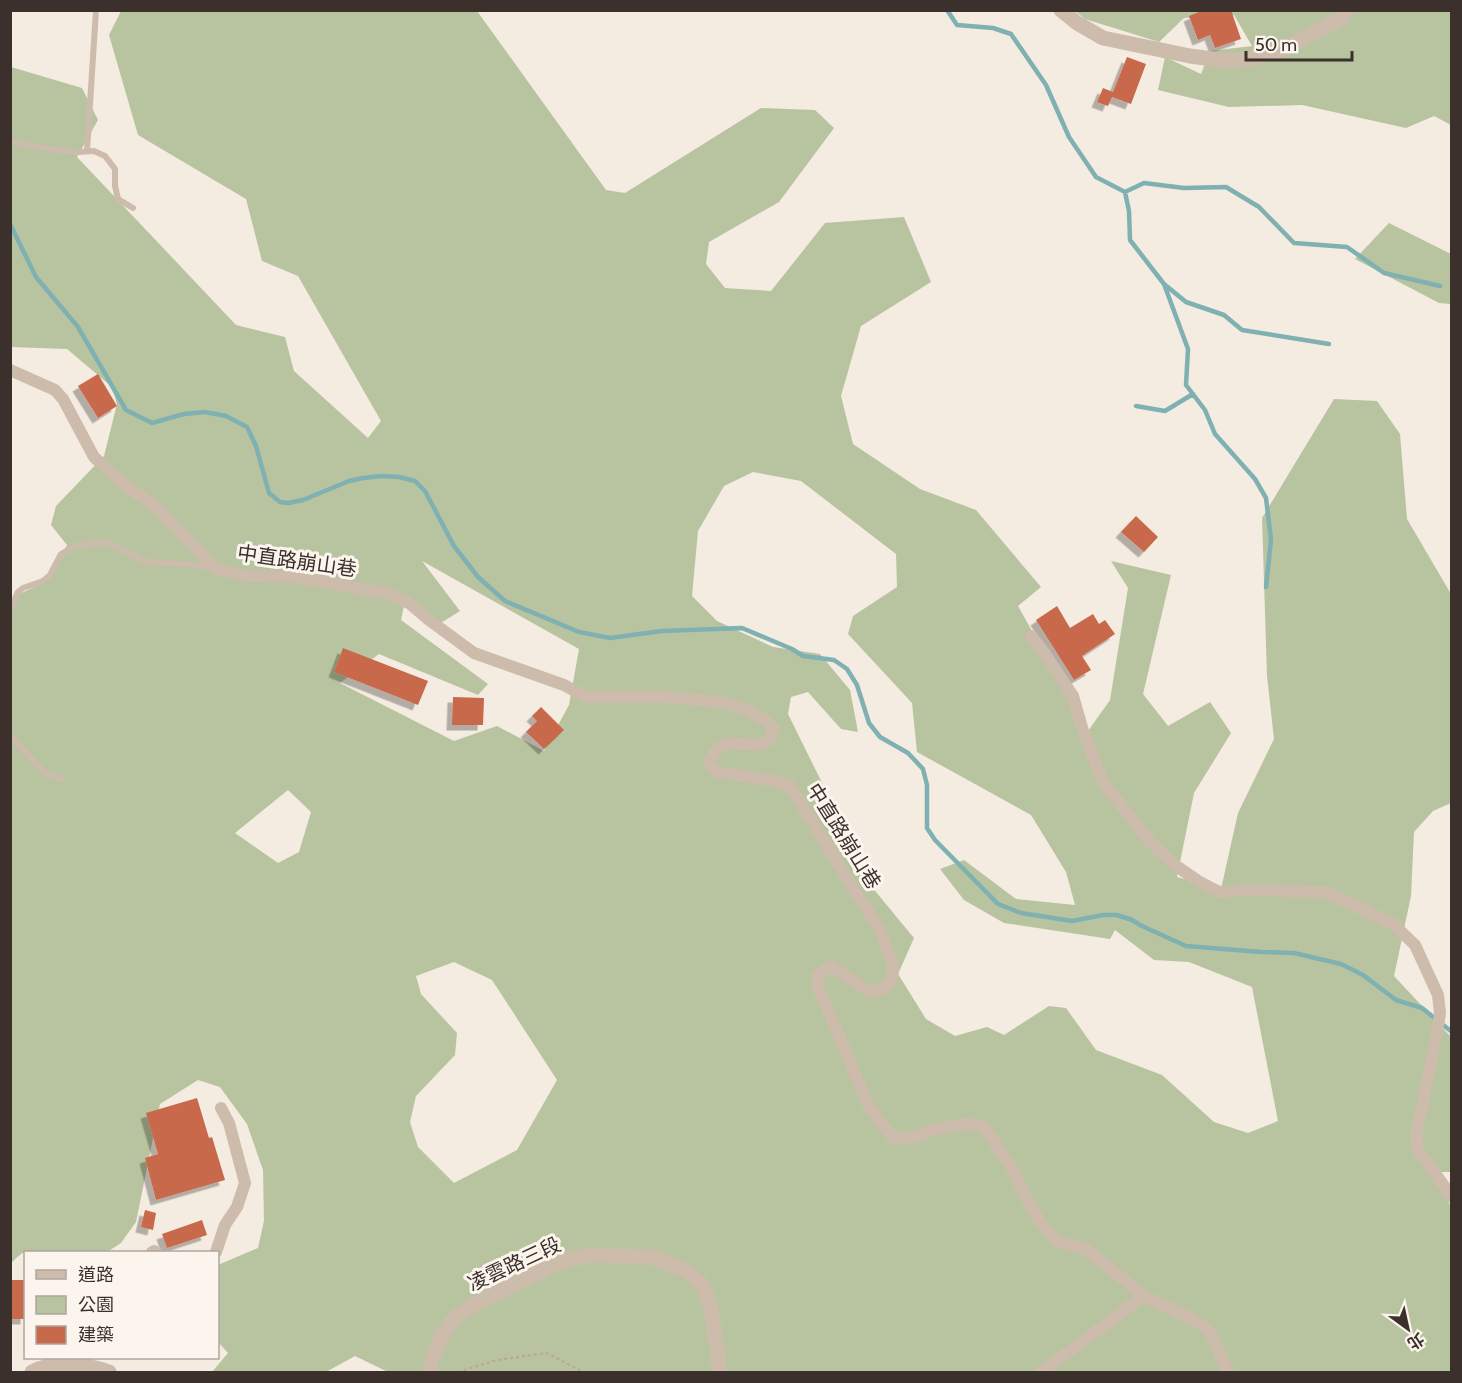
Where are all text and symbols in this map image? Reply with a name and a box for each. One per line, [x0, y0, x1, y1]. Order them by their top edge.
scale bar [1246, 24, 1352, 62]
text: 50 m [1255, 34, 1297, 56]
street label: 中直路崩山巷 [236, 541, 358, 581]
street label: 中直路崩山巷 [802, 779, 886, 893]
street label: 凌雲路三段 [464, 1232, 564, 1296]
legend [24, 1251, 219, 1359]
text: 道路 [78, 1264, 114, 1286]
text: 公園 [78, 1294, 114, 1316]
north arrow [1378, 1299, 1438, 1359]
text: 建築 [78, 1324, 114, 1346]
text: 北 [1404, 1329, 1428, 1353]

